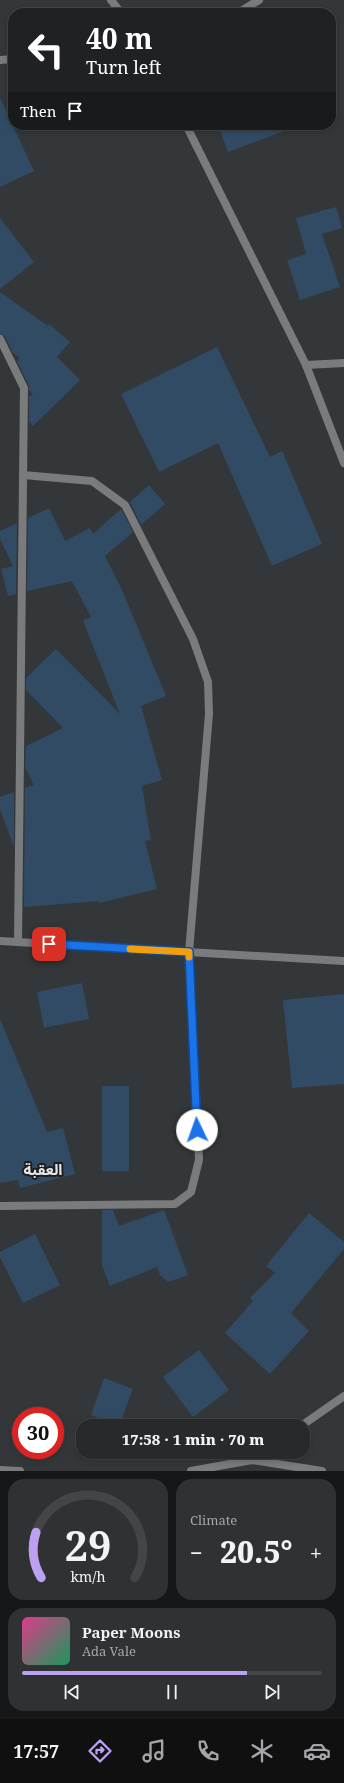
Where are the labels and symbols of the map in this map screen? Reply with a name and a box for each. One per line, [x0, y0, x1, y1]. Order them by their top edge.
pin [32, 927, 66, 961]
position arrow [176, 1109, 218, 1151]
district label: العقبة [24, 1159, 62, 1179]
speed limit sign: 30 [12, 1407, 64, 1459]

